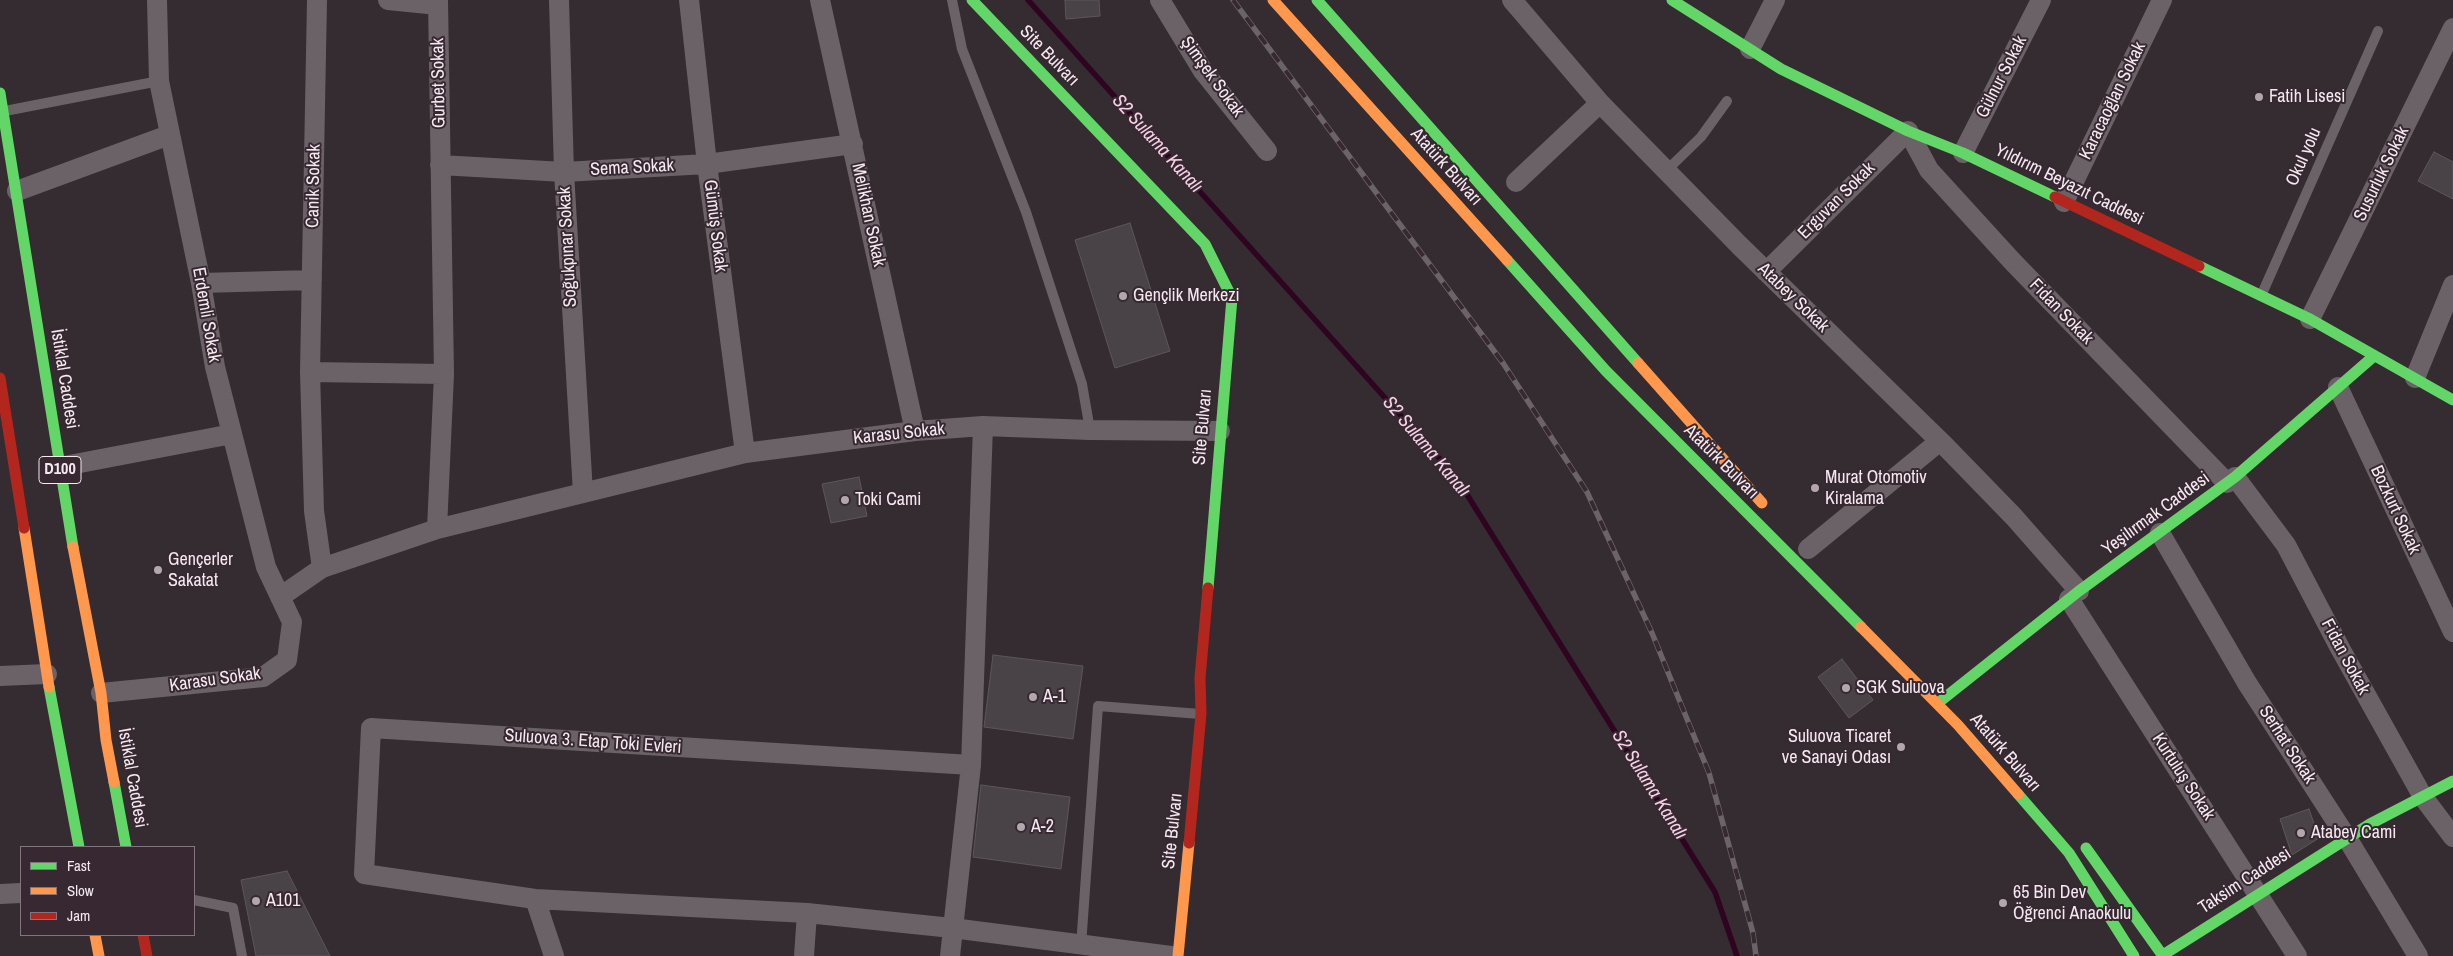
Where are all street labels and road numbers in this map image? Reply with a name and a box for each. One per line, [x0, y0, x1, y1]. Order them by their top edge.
street label: Site Bulvarı [1015, 21, 1083, 91]
street label: Şimşek Sokak [1176, 32, 1248, 122]
street label: Gülnur Sokak [1972, 32, 2032, 122]
street label: Gurbet Sokak [427, 38, 451, 128]
street label: Karacaoğlan Sokak [2075, 39, 2151, 163]
street label: Susurluk Sokak [2350, 123, 2414, 225]
street label: Atatürk Bulvarı [1406, 124, 1486, 210]
street label: Okul yolu [2282, 125, 2326, 189]
street label: Yıldırım Beyazıt Caddesi [1991, 140, 2147, 230]
street label: Canik Sokak [302, 144, 326, 228]
street label: Sema Sokak [590, 155, 674, 181]
street label: Erguvan Sokak [1794, 158, 1880, 244]
street label: Melikhan Sokak [847, 161, 889, 269]
street label: Gümüş Sokak [699, 179, 731, 273]
street label: Soğukpınar Sokak [554, 186, 582, 308]
street label: Atabey Sokak [1753, 259, 1833, 337]
street label: Erdemli Sokak [187, 266, 225, 364]
street label: Fidan Sokak [2024, 275, 2098, 349]
street label: İstiklal Caddesi [45, 327, 83, 431]
street label: Site Bulvarı [1189, 388, 1217, 466]
street label: Karasu Sokak [852, 418, 946, 450]
street label: Atatürk Bulvarı [1679, 420, 1763, 504]
road number: D100 [39, 456, 81, 484]
street label: Bozkurt Sokak [2365, 462, 2425, 558]
street label: Yeşilırmak Caddesi [2098, 468, 2214, 560]
street label: Fidan Sokak [2316, 615, 2374, 699]
street label: Karasu Sokak [168, 663, 262, 697]
street label: Serhat Sokak [2254, 702, 2320, 788]
street label: Atatürk Bulvarı [1965, 709, 2045, 797]
street label: Suluova 3. Etap Toki Evleri [504, 725, 682, 759]
street label: İstiklal Caddesi [113, 726, 151, 830]
street label: Kurtuluş Sokak [2147, 729, 2219, 825]
street label: Site Bulvarı [1158, 792, 1188, 870]
street label: Taksim Caddesi [2195, 843, 2295, 919]

